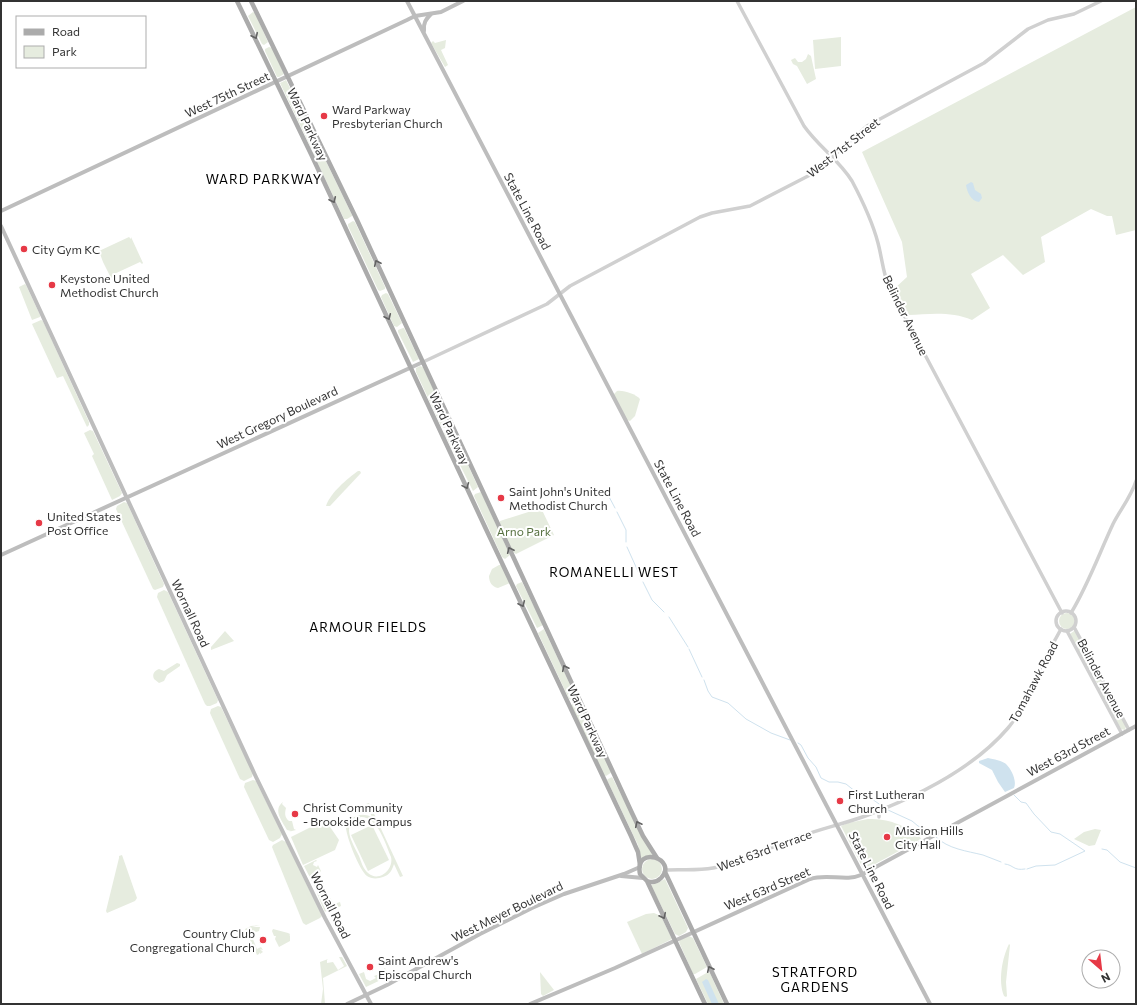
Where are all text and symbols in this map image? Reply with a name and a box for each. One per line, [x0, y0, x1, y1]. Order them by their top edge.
legend [16, 16, 146, 68]
text: Road [52, 24, 80, 38]
one-way arrow [250, 32, 258, 39]
text: Park [52, 44, 78, 58]
street label: West 75th Street [183, 68, 272, 120]
street label: Ward Parkway [285, 85, 331, 163]
place label: Ward Parkway Presbyterian Church [332, 102, 443, 130]
marker: Ward Parkway Presbyterian Church [319, 111, 329, 121]
street label: West 71st Street [804, 114, 882, 180]
street label: State Line Road [502, 170, 554, 252]
district label: WARD PARKWAY [206, 171, 322, 187]
one-way arrow [328, 195, 336, 203]
place label: City Gym KC [32, 242, 100, 256]
marker: City Gym KC [19, 244, 29, 254]
one-way arrow [374, 259, 382, 267]
place label: Keystone United Methodist Church [60, 271, 159, 299]
street label: Belinder Avenue [881, 273, 931, 357]
marker: Keystone United Methodist Church [47, 280, 57, 290]
one-way arrow [383, 313, 391, 321]
street label: West Gregory Boulevard [214, 383, 340, 451]
street label: Ward Parkway [427, 389, 473, 467]
street label: State Line Road [652, 457, 704, 539]
one-way arrow [461, 482, 469, 489]
place label: Saint John's United Methodist Church [509, 484, 611, 512]
marker: Saint John's United Methodist Church [496, 493, 506, 503]
place label: United States Post Office [47, 509, 121, 537]
marker: United States Post Office [34, 518, 44, 528]
park label: Arno Park [497, 524, 552, 538]
one-way arrow [507, 547, 515, 554]
district label: ROMANELLI WEST [549, 564, 679, 580]
street label: Wornall Road [169, 577, 213, 649]
one-way arrow [517, 599, 525, 607]
district label: ARMOUR FIELDS [309, 619, 427, 635]
street label: Belinder Avenue [1075, 636, 1129, 720]
street label: Tomahawk Road [1006, 639, 1060, 725]
one-way arrow [562, 664, 570, 672]
street label: Ward Parkway [565, 682, 611, 760]
street label: West 63rd Street [1024, 723, 1112, 779]
place label: First Lutheran Church [848, 787, 925, 815]
marker: First Lutheran Church [835, 796, 845, 806]
place label: Christ Community - Brookside Campus [303, 800, 412, 828]
marker: Christ Community - Brookside Campus [290, 809, 300, 819]
one-way arrow [635, 820, 643, 828]
place label: Mission Hills City Hall [895, 823, 964, 851]
street label: West 63rd Terrace [715, 826, 813, 874]
street label: State Line Road [846, 829, 898, 911]
marker: Mission Hills City Hall [882, 832, 892, 842]
street label: West 63rd Street [722, 864, 812, 912]
street label: Wornall Road [308, 869, 354, 941]
street label: West Meyer Boulevard [449, 878, 565, 944]
one-way arrow [658, 912, 666, 920]
place label: Country Club Congregational Church [130, 926, 255, 954]
marker: Country Club Congregational Church [258, 935, 268, 945]
north arrow [1081, 949, 1121, 989]
place label: Saint Andrew's Episcopal Church [378, 953, 472, 981]
marker: Saint Andrew's Episcopal Church [365, 962, 375, 972]
district label: STRATFORD GARDENS [772, 964, 858, 995]
one-way arrow [707, 965, 715, 973]
text: N [1099, 971, 1113, 986]

